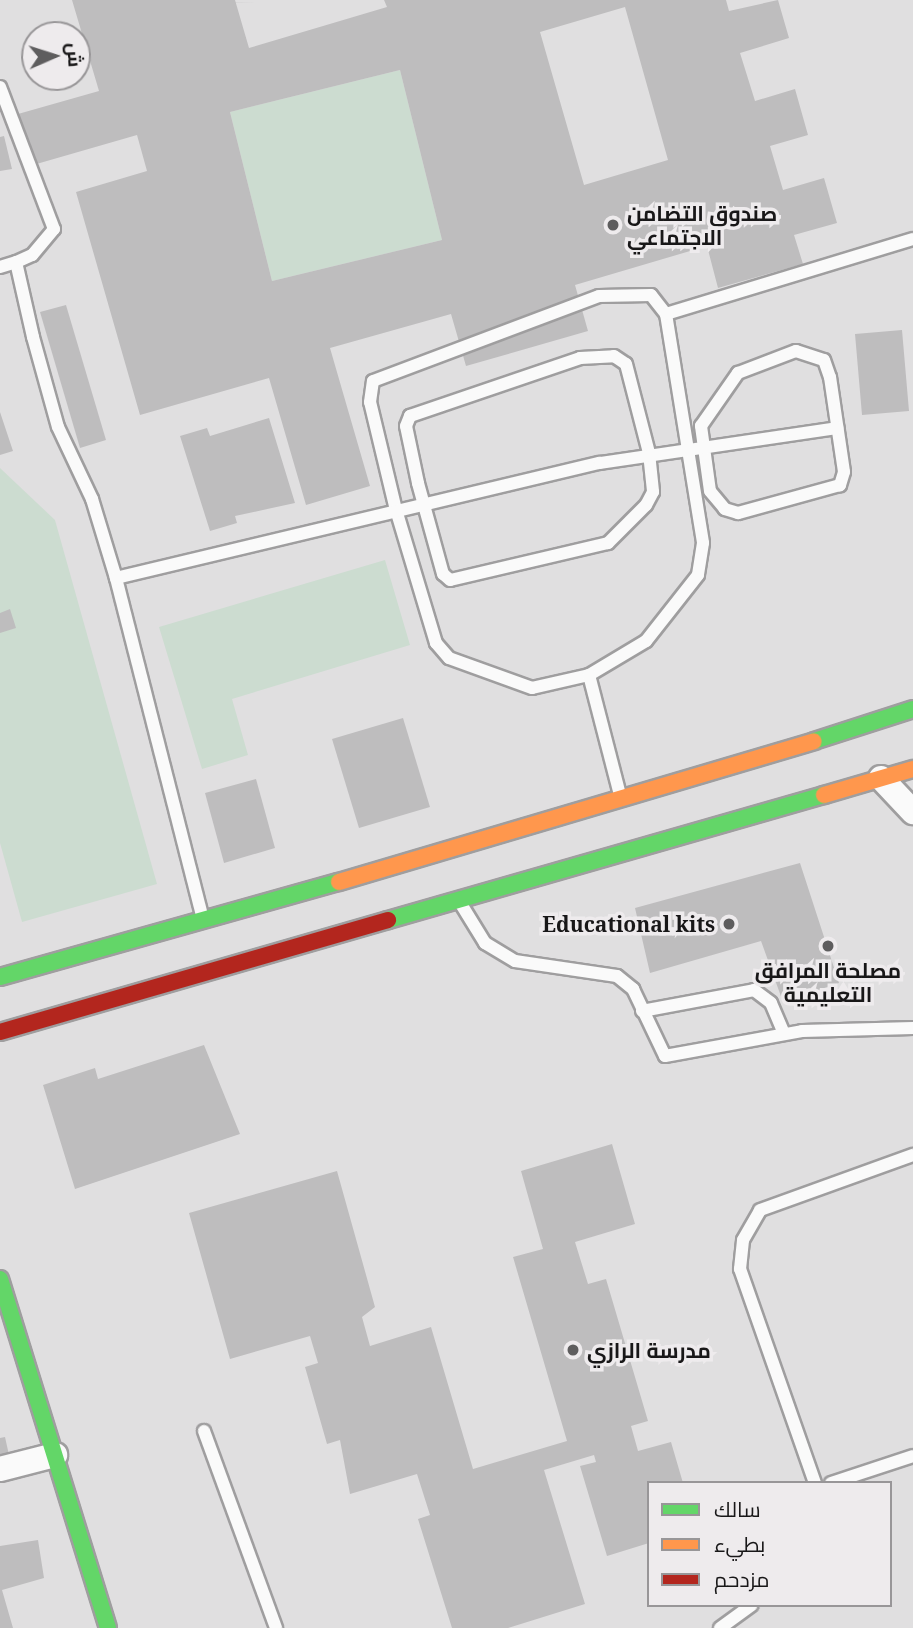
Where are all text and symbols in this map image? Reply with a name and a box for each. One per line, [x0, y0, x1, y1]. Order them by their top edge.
north arrow [21, 21, 91, 91]
text: ش [61, 42, 89, 68]
place label: صندوق التضامن الاجتماعي [627, 200, 777, 250]
marker: صندوق التضامن الاجتماعي [605, 217, 621, 233]
place label: Educational kits [542, 911, 715, 937]
marker: Educational kits [721, 916, 737, 932]
marker: مصلحة المرافق التعليمية [820, 938, 836, 954]
place label: مصلحة المرافق التعليمية [755, 957, 901, 1007]
place label: مدرسة الرازي [587, 1337, 711, 1363]
marker: مدرسة الرازي [565, 1342, 581, 1358]
legend [647, 1481, 892, 1607]
text: سالك [714, 1495, 761, 1523]
text: بطيء [714, 1530, 765, 1558]
text: مزدحم [714, 1565, 769, 1593]

